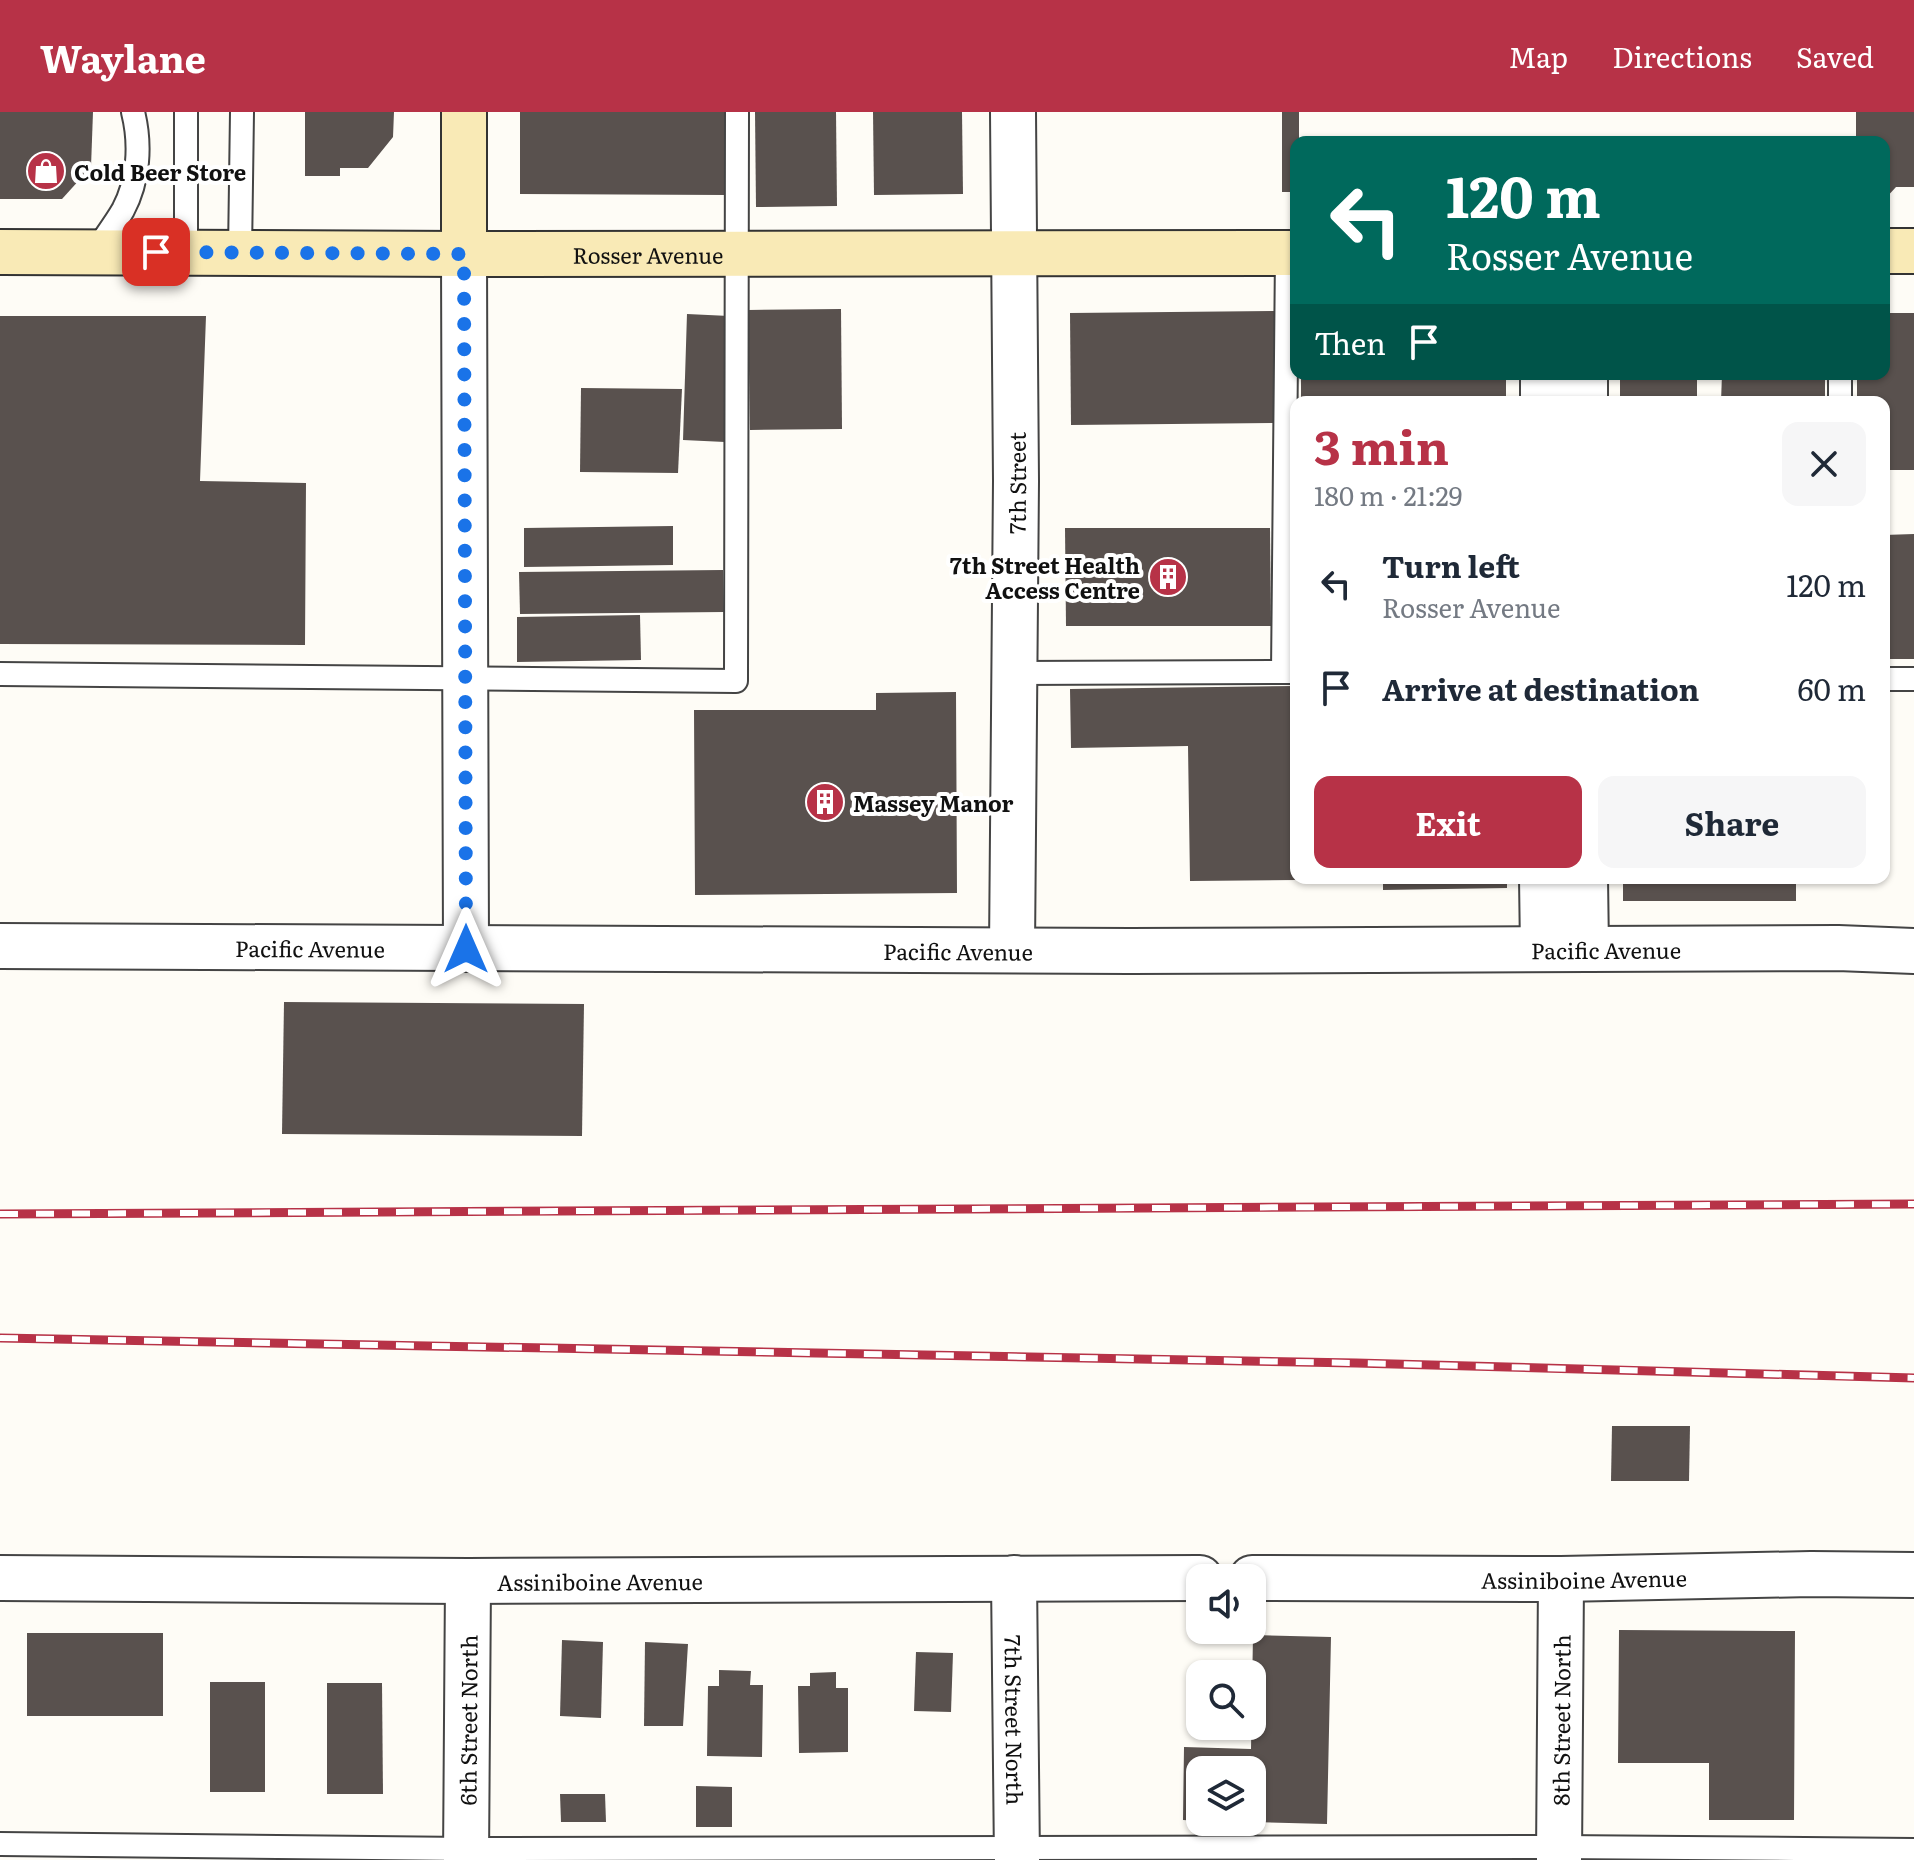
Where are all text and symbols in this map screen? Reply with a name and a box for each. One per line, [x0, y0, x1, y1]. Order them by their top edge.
text: Waylane [40, 28, 206, 85]
text: Map [1509, 35, 1568, 77]
text: Directions [1612, 35, 1752, 77]
text: Saved [1796, 35, 1874, 77]
shop icon: Cold Beer Store [25, 150, 67, 192]
text: 120 m [1446, 152, 1601, 235]
place label: Cold Beer Store [74, 155, 246, 188]
icon: left [1314, 168, 1418, 272]
pin [122, 218, 190, 286]
text: Rosser Avenue [1446, 228, 1693, 281]
icon: arrive [134, 230, 178, 274]
street label: Rosser Avenue [572, 237, 724, 270]
text: Then [1314, 320, 1386, 364]
icon: arrive [1402, 320, 1446, 364]
text: 3 min [1314, 409, 1449, 480]
button: close [1782, 422, 1866, 506]
street label: 7th Street [999, 432, 1033, 534]
text: 180 m · 21:29 [1314, 475, 1462, 514]
text: Turn left [1382, 543, 1520, 587]
place label: 7th Street Health Access Centre [950, 548, 1140, 606]
building icon: 7th Street Health Access Centre [1147, 556, 1189, 598]
icon: left [1314, 562, 1358, 606]
text: 120 m [1786, 562, 1866, 606]
text: Rosser Avenue [1382, 587, 1560, 626]
icon: arrive [1314, 666, 1358, 710]
text: Arrive at destination [1382, 666, 1699, 710]
text: 60 m [1797, 666, 1866, 710]
button: Exit [1314, 776, 1582, 868]
button: Share [1598, 776, 1866, 868]
building icon: Massey Manor [804, 781, 846, 823]
place label: Massey Manor [853, 786, 1014, 819]
position arrow [424, 907, 508, 991]
street label: Pacific Avenue [235, 931, 385, 964]
street label: Pacific Avenue [1531, 932, 1681, 966]
street label: Pacific Avenue [883, 933, 1033, 967]
street label: Assiniboine Avenue [1481, 1560, 1687, 1596]
street label: Assiniboine Avenue [497, 1564, 703, 1597]
map controls [1186, 1564, 1266, 1836]
button: sound [1186, 1564, 1266, 1644]
street label: 6th Street North [450, 1634, 484, 1806]
street label: 8th Street North [1543, 1634, 1577, 1806]
street label: 7th Street North [998, 1635, 1033, 1805]
button: search [1186, 1660, 1266, 1740]
button: layers [1186, 1756, 1266, 1836]

